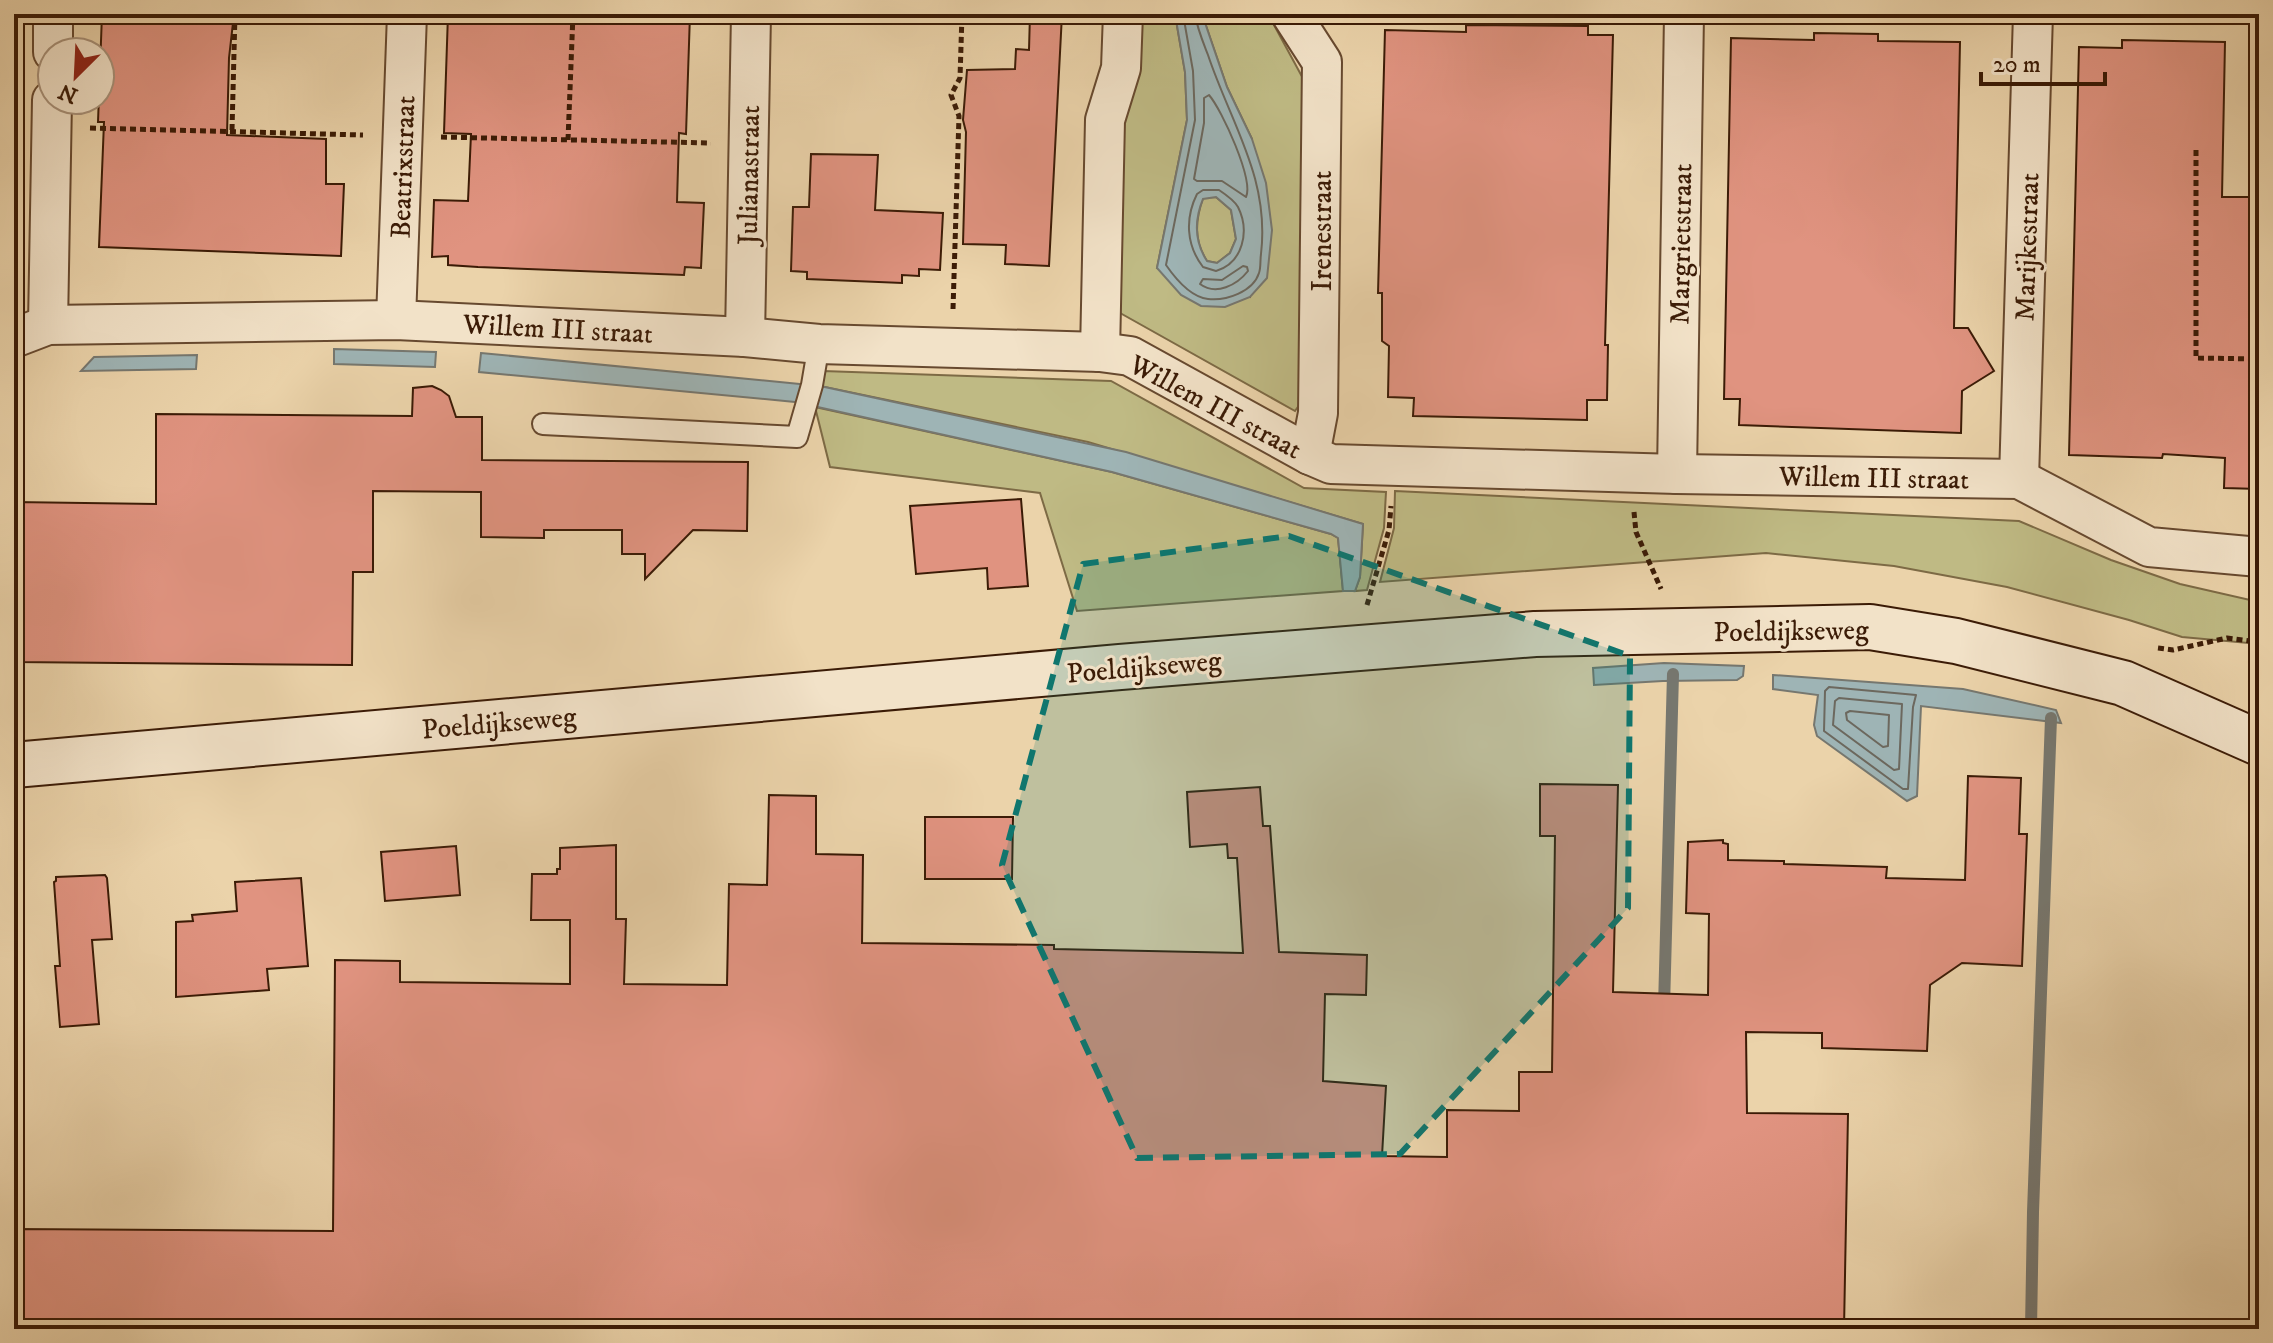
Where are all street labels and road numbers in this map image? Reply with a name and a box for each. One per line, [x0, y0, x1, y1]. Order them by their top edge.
street label: Beatrixstraat [384, 95, 423, 239]
street label: Julianastraat [731, 105, 768, 248]
street label: Margrietstraat [1663, 163, 1700, 325]
street label: Irenestraat [1305, 170, 1340, 292]
street label: Marijkestraat [2007, 172, 2048, 322]
street label: Willem III straat [461, 307, 654, 352]
street label: Willem III straat [1122, 347, 1308, 467]
street label: Willem III straat [1778, 459, 1969, 498]
street label: Poeldijkseweg [1713, 613, 1869, 650]
street label: Poeldijkseweg [1065, 643, 1223, 692]
street label: Poeldijkseweg [420, 699, 578, 748]

